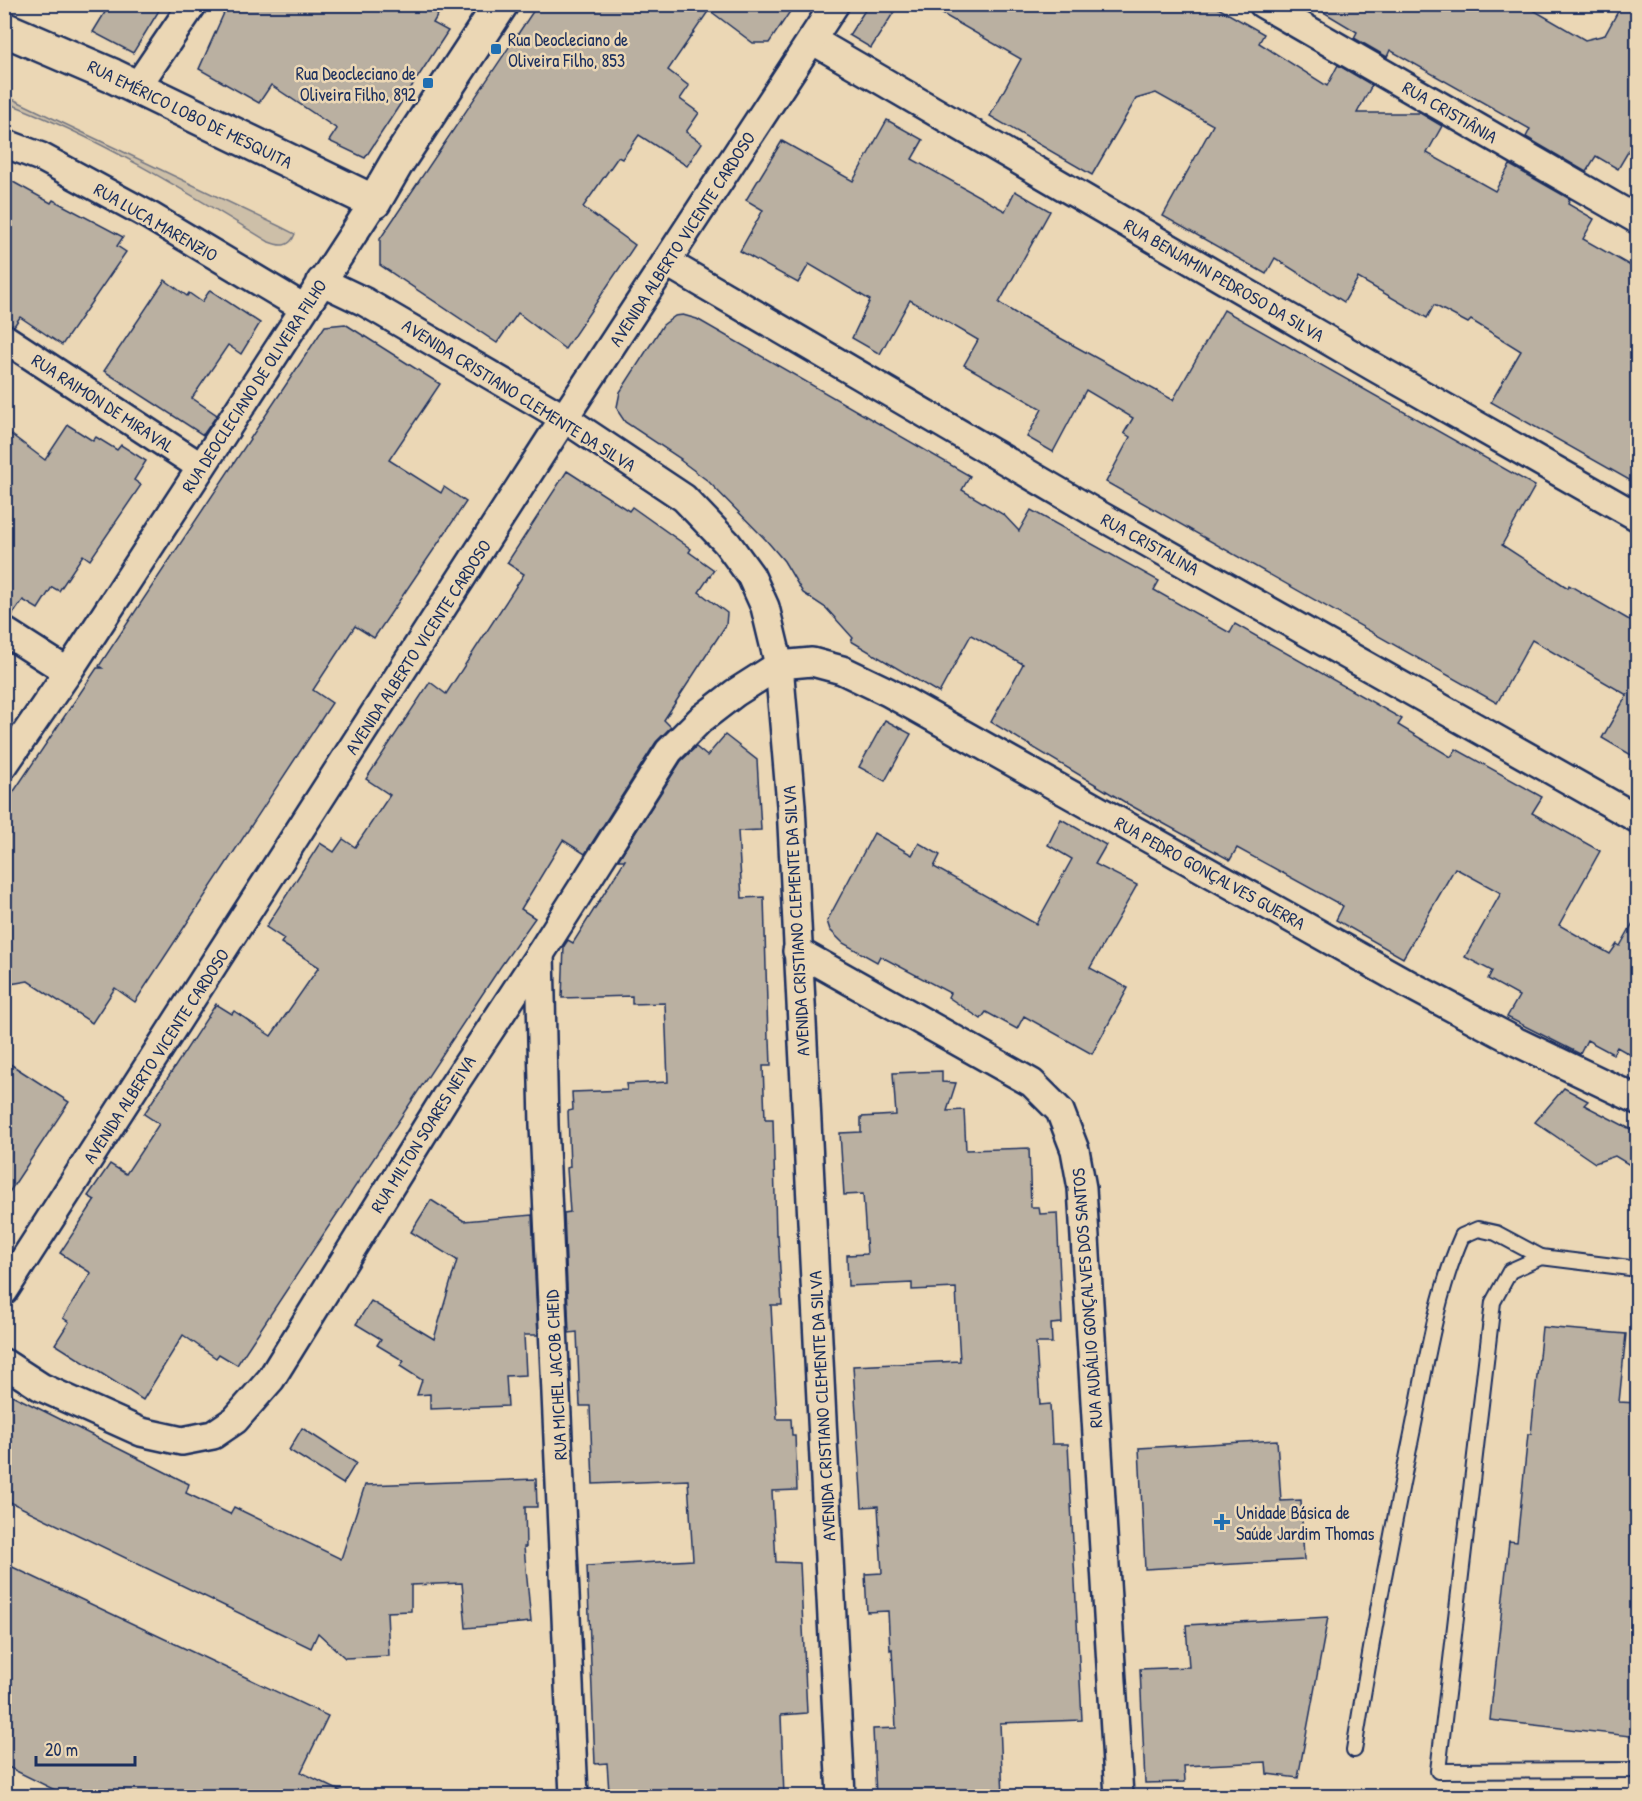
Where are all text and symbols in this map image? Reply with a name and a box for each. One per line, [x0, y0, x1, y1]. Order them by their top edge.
place label: Rua Deocleciano de Oliveira Filho, 853 [508, 27, 628, 73]
marker: Rua Deocleciano de Oliveira Filho, 853 [489, 42, 503, 56]
street label: RUA EMÉRICO LOBO DE MESQUITA [84, 54, 297, 175]
place label: Rua Deocleciano de Oliveira Filho, 892 [296, 61, 417, 107]
street label: RUA CRISTIÂNIA [1398, 75, 1502, 149]
marker: Rua Deocleciano de Oliveira Filho, 892 [421, 76, 435, 90]
street label: AVENIDA ALBERTO VICENTE CARDOSO [603, 127, 761, 351]
street label: RUA LUCA MARENZIO [90, 176, 222, 268]
street label: RUA BENJAMIN PEDROSO DA SILVA [1119, 212, 1329, 348]
street label: RUA DEOCLECIANO DE OLIVEIRA FILHO [176, 274, 332, 498]
street label: AVENIDA CRISTIANO CLEMENTE DA SILVA [398, 313, 641, 477]
street label: RUA RAIMON DE MIRAVAL [27, 348, 179, 459]
street label: RUA CRISTALINA [1097, 507, 1203, 581]
street label: AVENIDA ALBERTO VICENTE CARDOSO [339, 535, 497, 759]
street label: AVENIDA CRISTIANO CLEMENTE DA SILVA [776, 785, 816, 1057]
street label: RUA PEDRO GONÇALVES GUERRA [1110, 810, 1310, 936]
street label: AVENIDA ALBERTO VICENTE CARDOSO [77, 944, 235, 1168]
street label: RUA MILTON SOARES NEIVA [364, 1050, 482, 1217]
street label: RUA AUDÁLIO GONÇALVES DOS SANTOS [1065, 1167, 1109, 1429]
street label: AVENIDA CRISTIANO CLEMENTE DA SILVA [802, 1270, 842, 1542]
street label: RUA MICHEL JACOB CHEID [539, 1289, 573, 1461]
place label: Unidade Básica de Saúde Jardim Thomas [1236, 1500, 1374, 1546]
marker: Unidade Básica de Saúde Jardim Thomas [1213, 1513, 1231, 1531]
scale bar [36, 1729, 135, 1767]
text: 20 m [45, 1737, 78, 1762]

